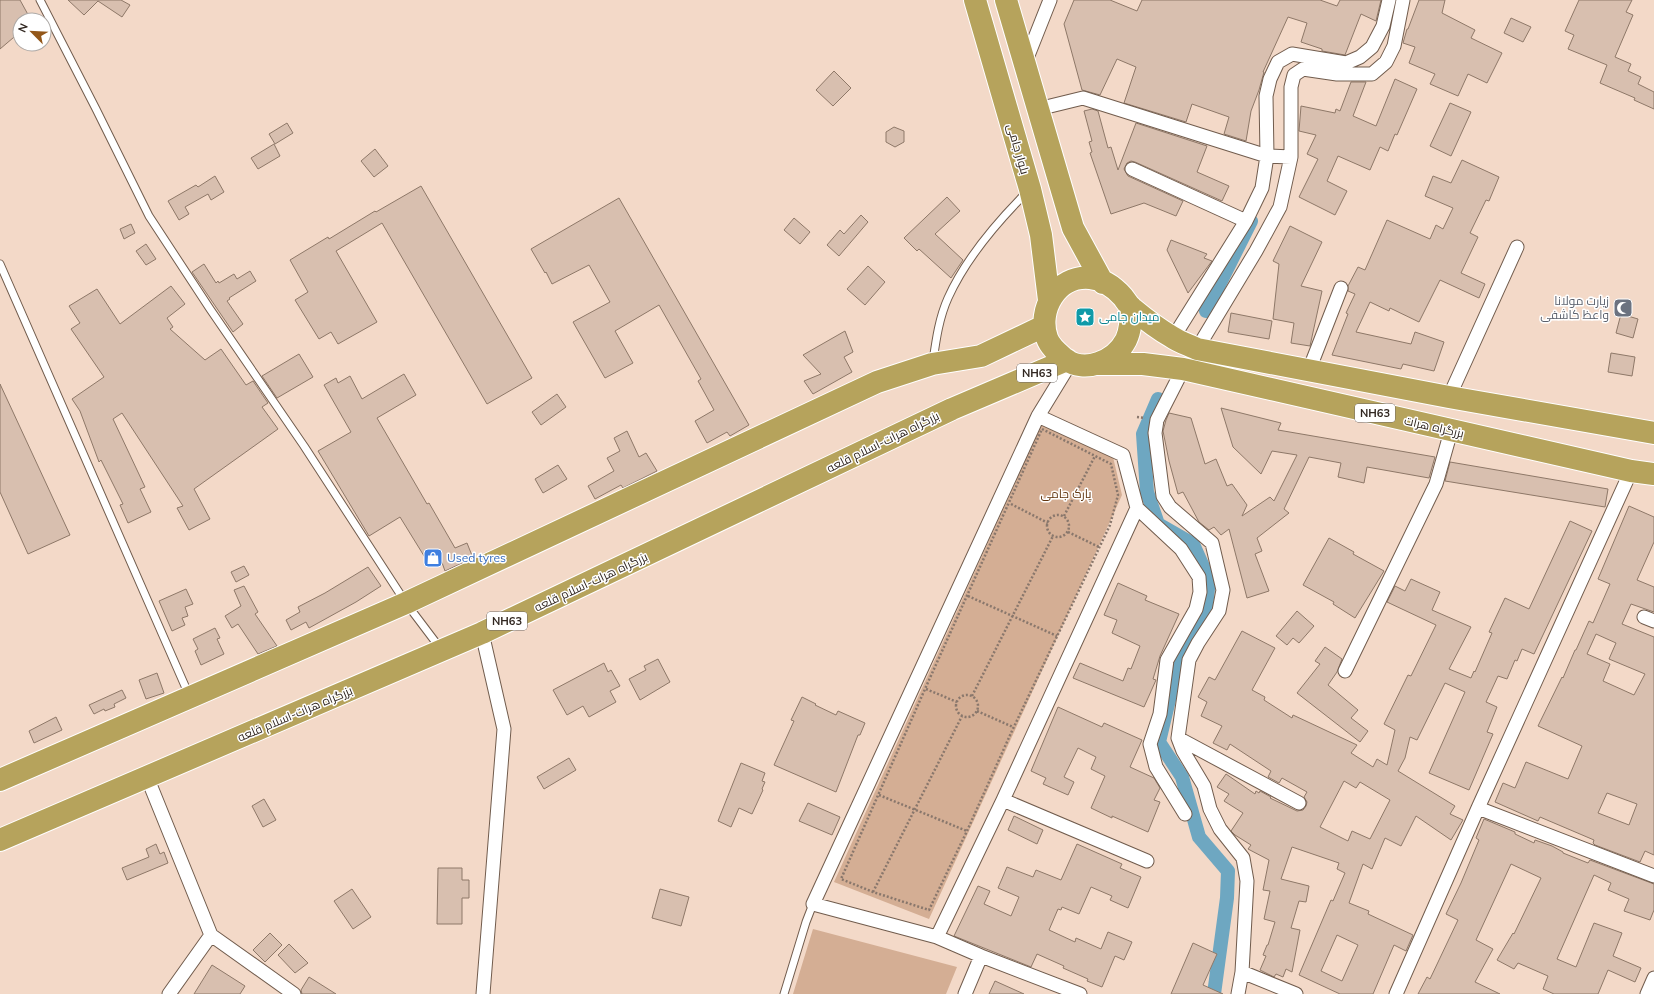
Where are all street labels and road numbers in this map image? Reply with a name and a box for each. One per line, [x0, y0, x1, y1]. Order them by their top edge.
street label: بلوار جامی [1004, 122, 1033, 176]
road number: NH63 [1017, 364, 1057, 382]
road number: NH63 [1355, 404, 1395, 422]
street label: بزرگراه هرات-اسلام قلعه [824, 408, 942, 476]
street label: بزرگراه هرات [1403, 412, 1465, 441]
street label: بزرگراه هرات-اسلام قلعه [532, 549, 650, 615]
road number: NH63 [487, 612, 527, 630]
street label: بزرگراه هرات-اسلام قلعه [235, 683, 355, 745]

